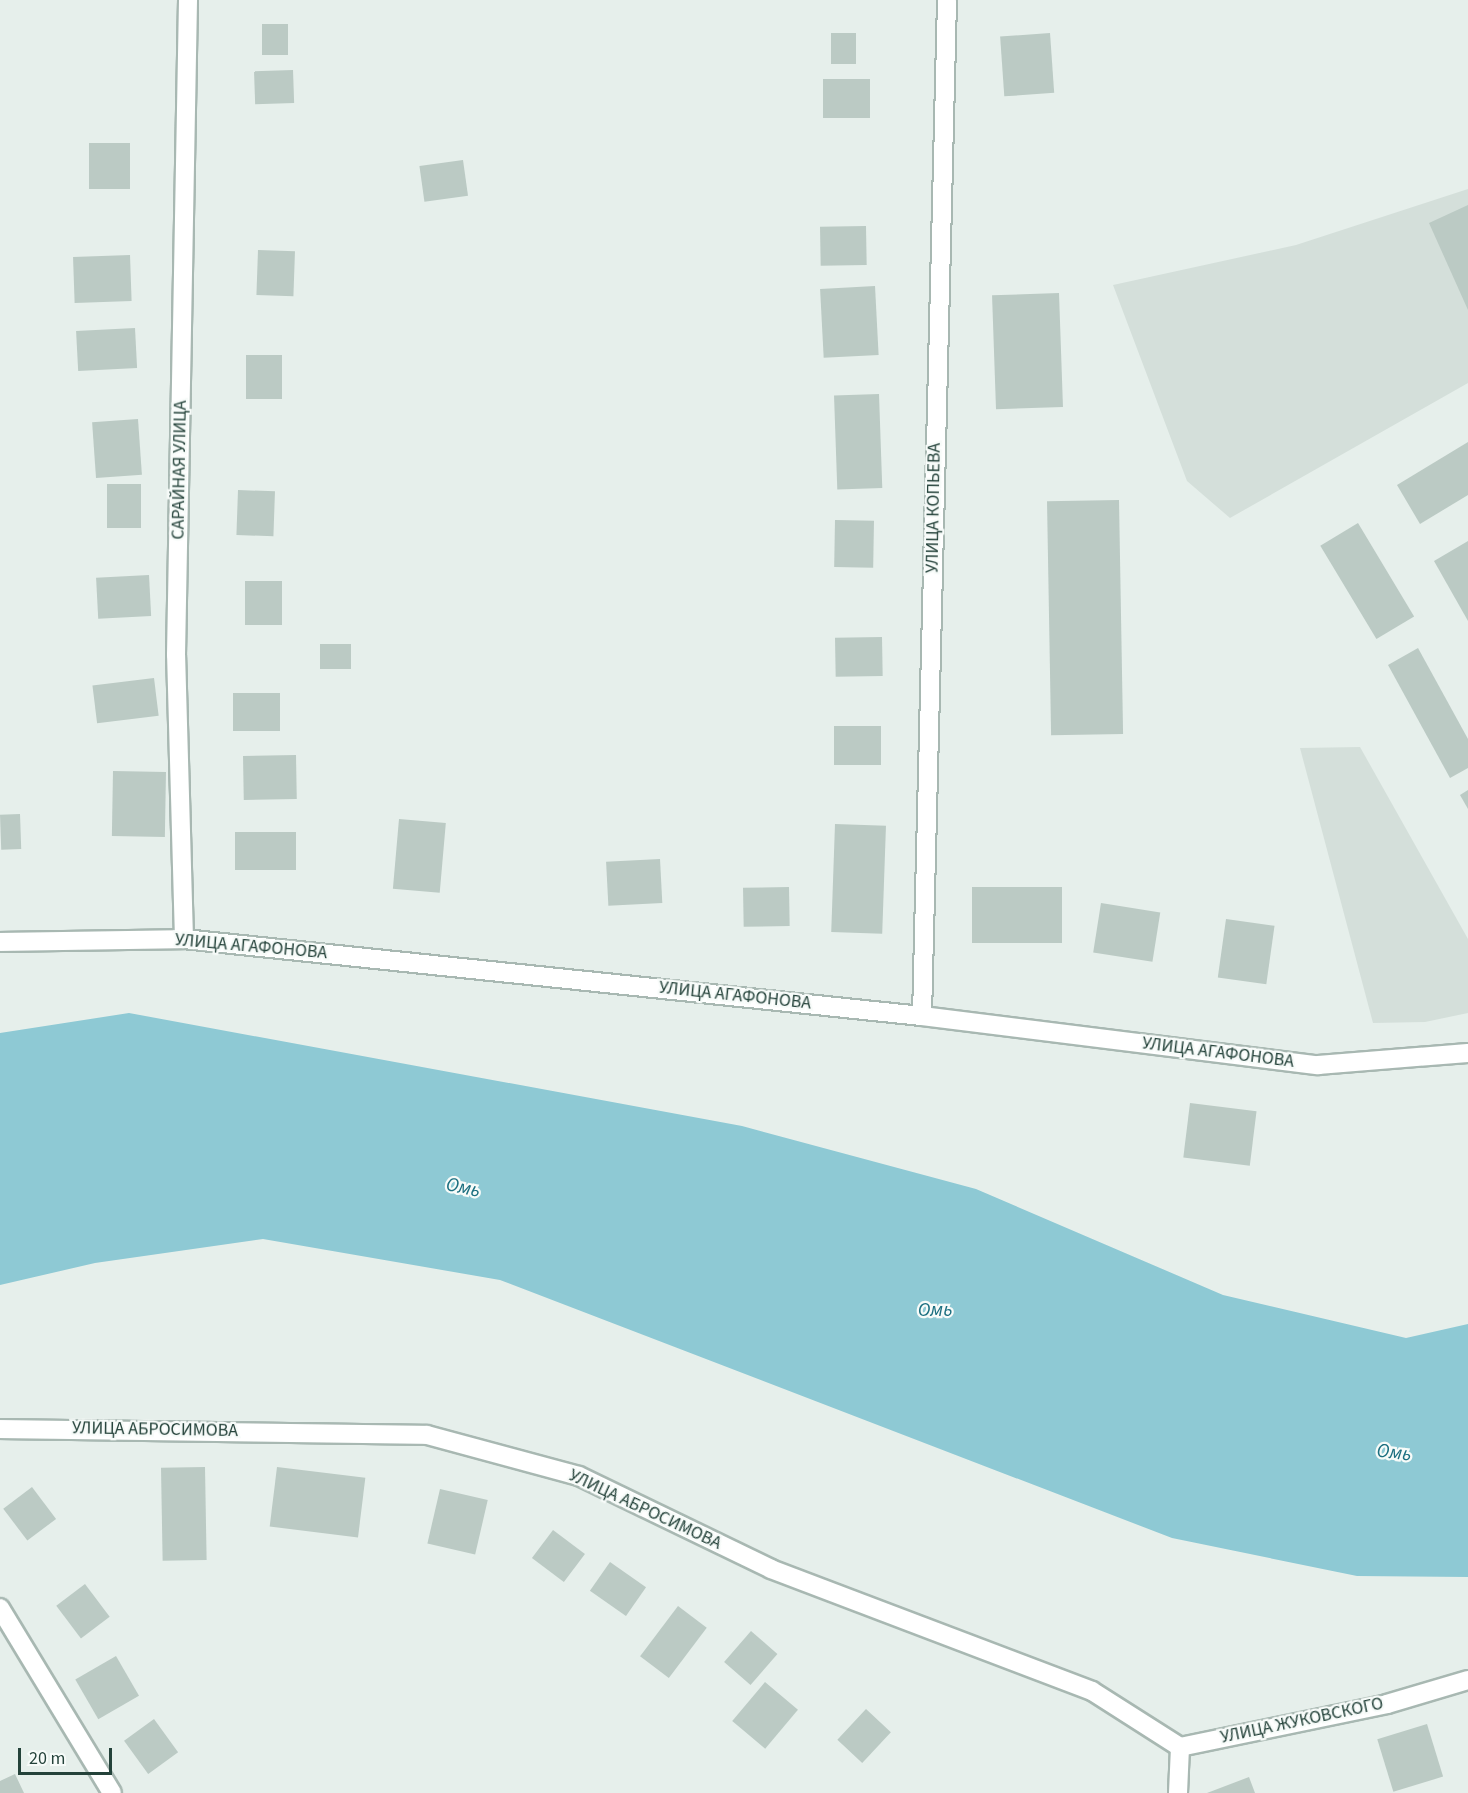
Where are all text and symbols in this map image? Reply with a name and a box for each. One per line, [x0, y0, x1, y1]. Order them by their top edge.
street label: САРАЙНАЯ УЛИЦА [168, 400, 192, 540]
street label: УЛИЦА КОПЬЕВА [922, 443, 946, 573]
street label: УЛИЦА АГАФОНОВА [174, 930, 328, 964]
street label: УЛИЦА АГАФОНОВА [658, 977, 812, 1015]
street label: УЛИЦА АГАФОНОВА [1141, 1033, 1295, 1073]
water label: Омь [444, 1173, 482, 1203]
water label: Омь [918, 1298, 952, 1322]
street label: УЛИЦА АБРОСИМОВА [72, 1418, 238, 1442]
water label: Омь [1375, 1439, 1413, 1467]
street label: УЛИЦА АБРОСИМОВА [565, 1465, 725, 1555]
street label: УЛИЦА ЖУКОВСКОГО [1219, 1693, 1385, 1749]
scale bar [21, 1736, 116, 1774]
text: 20 m [29, 1746, 65, 1771]

